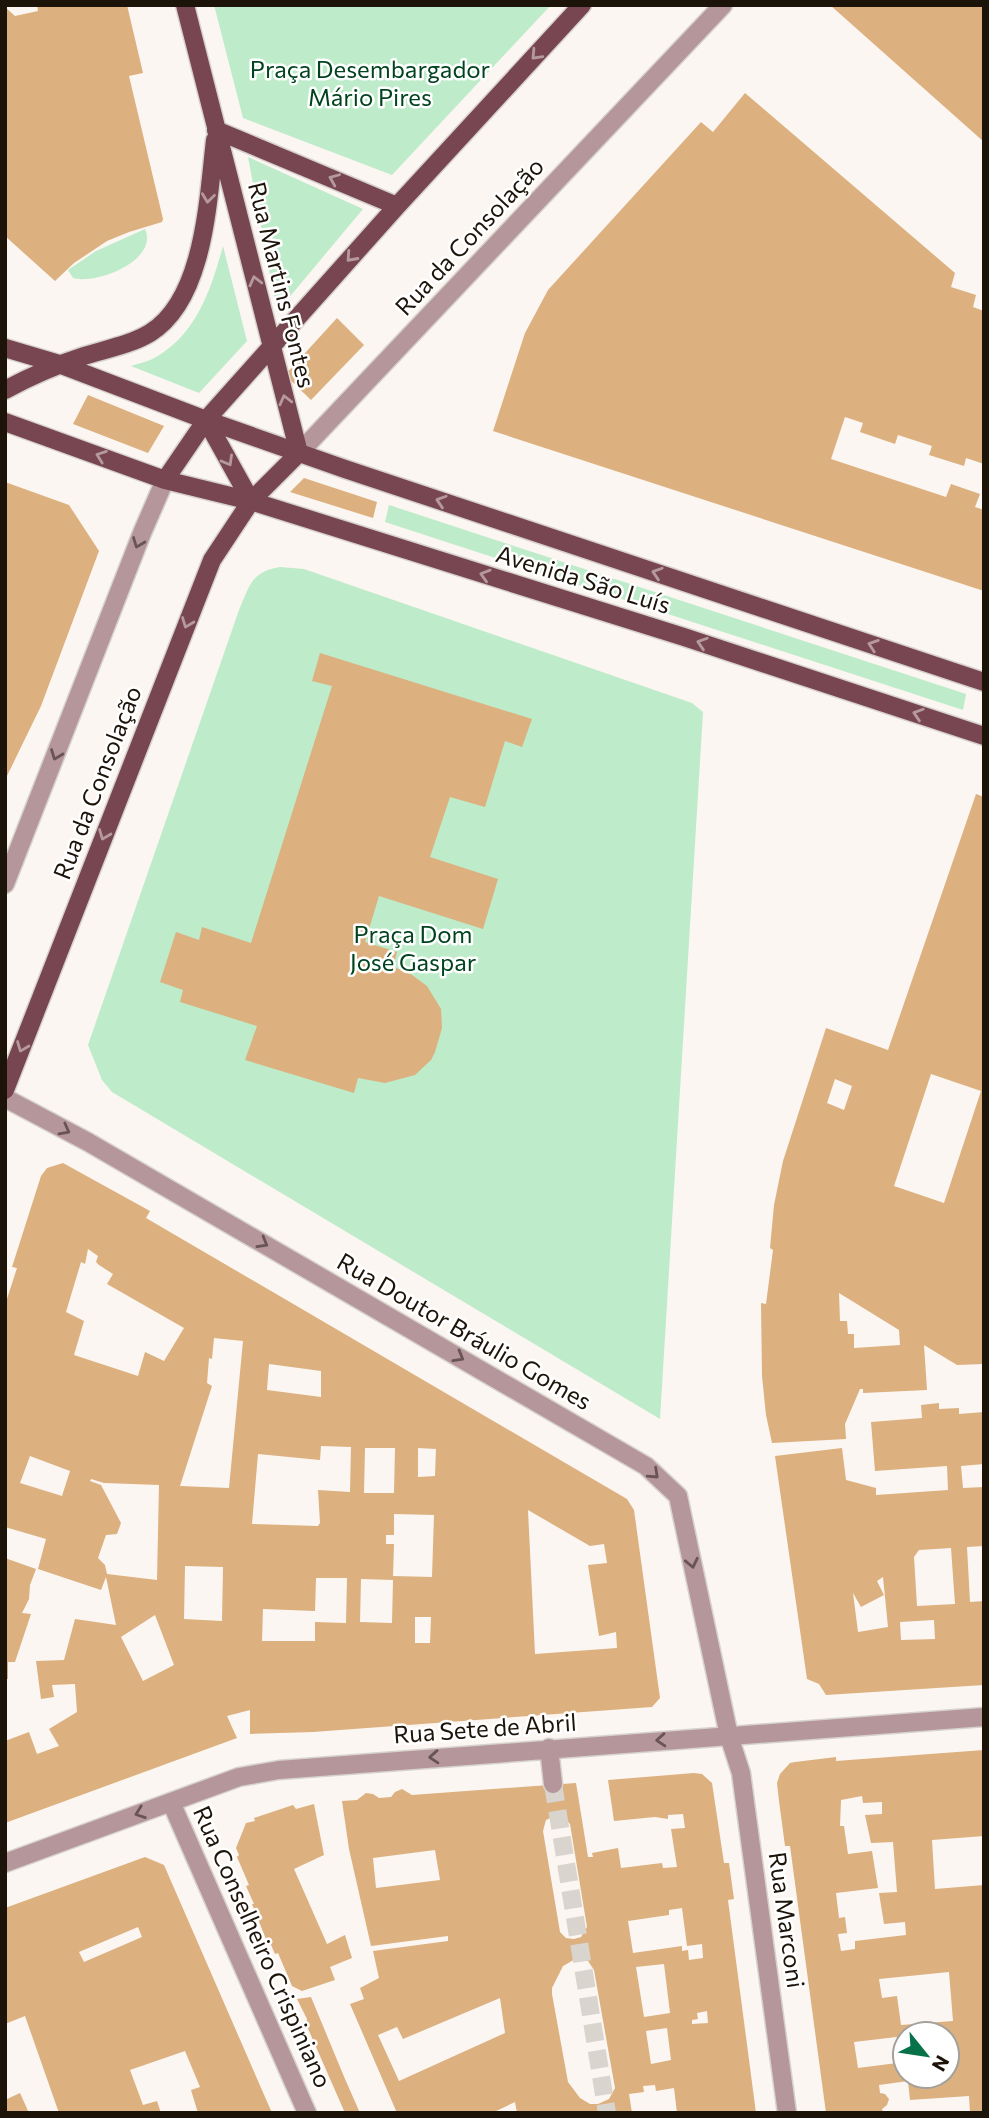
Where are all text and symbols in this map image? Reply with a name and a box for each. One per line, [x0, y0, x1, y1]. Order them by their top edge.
one-way arrow [532, 47, 544, 60]
park label: Praça Desembargador Mário Pires [250, 54, 491, 111]
street label: Rua da Consolação [389, 151, 549, 321]
one-way arrow [329, 173, 341, 187]
street label: Rua Martins Fontes [243, 179, 322, 391]
one-way arrow [200, 192, 215, 204]
one-way arrow [347, 249, 359, 262]
one-way arrow [249, 275, 263, 287]
one-way arrow [279, 394, 293, 406]
one-way arrow [96, 450, 108, 464]
one-way arrow [220, 454, 233, 467]
one-way arrow [435, 495, 448, 509]
one-way arrow [133, 536, 147, 548]
street label: Avenida São Luís [493, 538, 674, 619]
one-way arrow [651, 567, 663, 581]
one-way arrow [479, 569, 492, 583]
one-way arrow [182, 617, 196, 629]
one-way arrow [696, 637, 709, 651]
one-way arrow [867, 639, 879, 653]
street label: Rua da Consolação [46, 682, 147, 883]
one-way arrow [913, 708, 925, 722]
one-way arrow [50, 748, 64, 760]
one-way arrow [99, 828, 113, 840]
park label: Praça Dom José Gaspar [350, 919, 477, 976]
one-way arrow [16, 1040, 30, 1052]
one-way arrow [58, 1122, 70, 1135]
one-way arrow [255, 1235, 268, 1248]
street label: Rua Doutor Bráulio Gomes [333, 1246, 597, 1415]
one-way arrow [452, 1349, 465, 1362]
one-way arrow [646, 1465, 659, 1478]
one-way arrow [684, 1557, 699, 1569]
street label: Rua Sete de Abril [392, 1707, 578, 1748]
one-way arrow [655, 1732, 666, 1747]
one-way arrow [428, 1749, 439, 1764]
street label: Rua Conselheiro Crispiniano [188, 1801, 339, 2092]
one-way arrow [135, 1805, 147, 1819]
street label: Rua Marconi [764, 1850, 811, 1990]
north arrow [891, 2020, 961, 2090]
text: N [928, 2052, 955, 2076]

